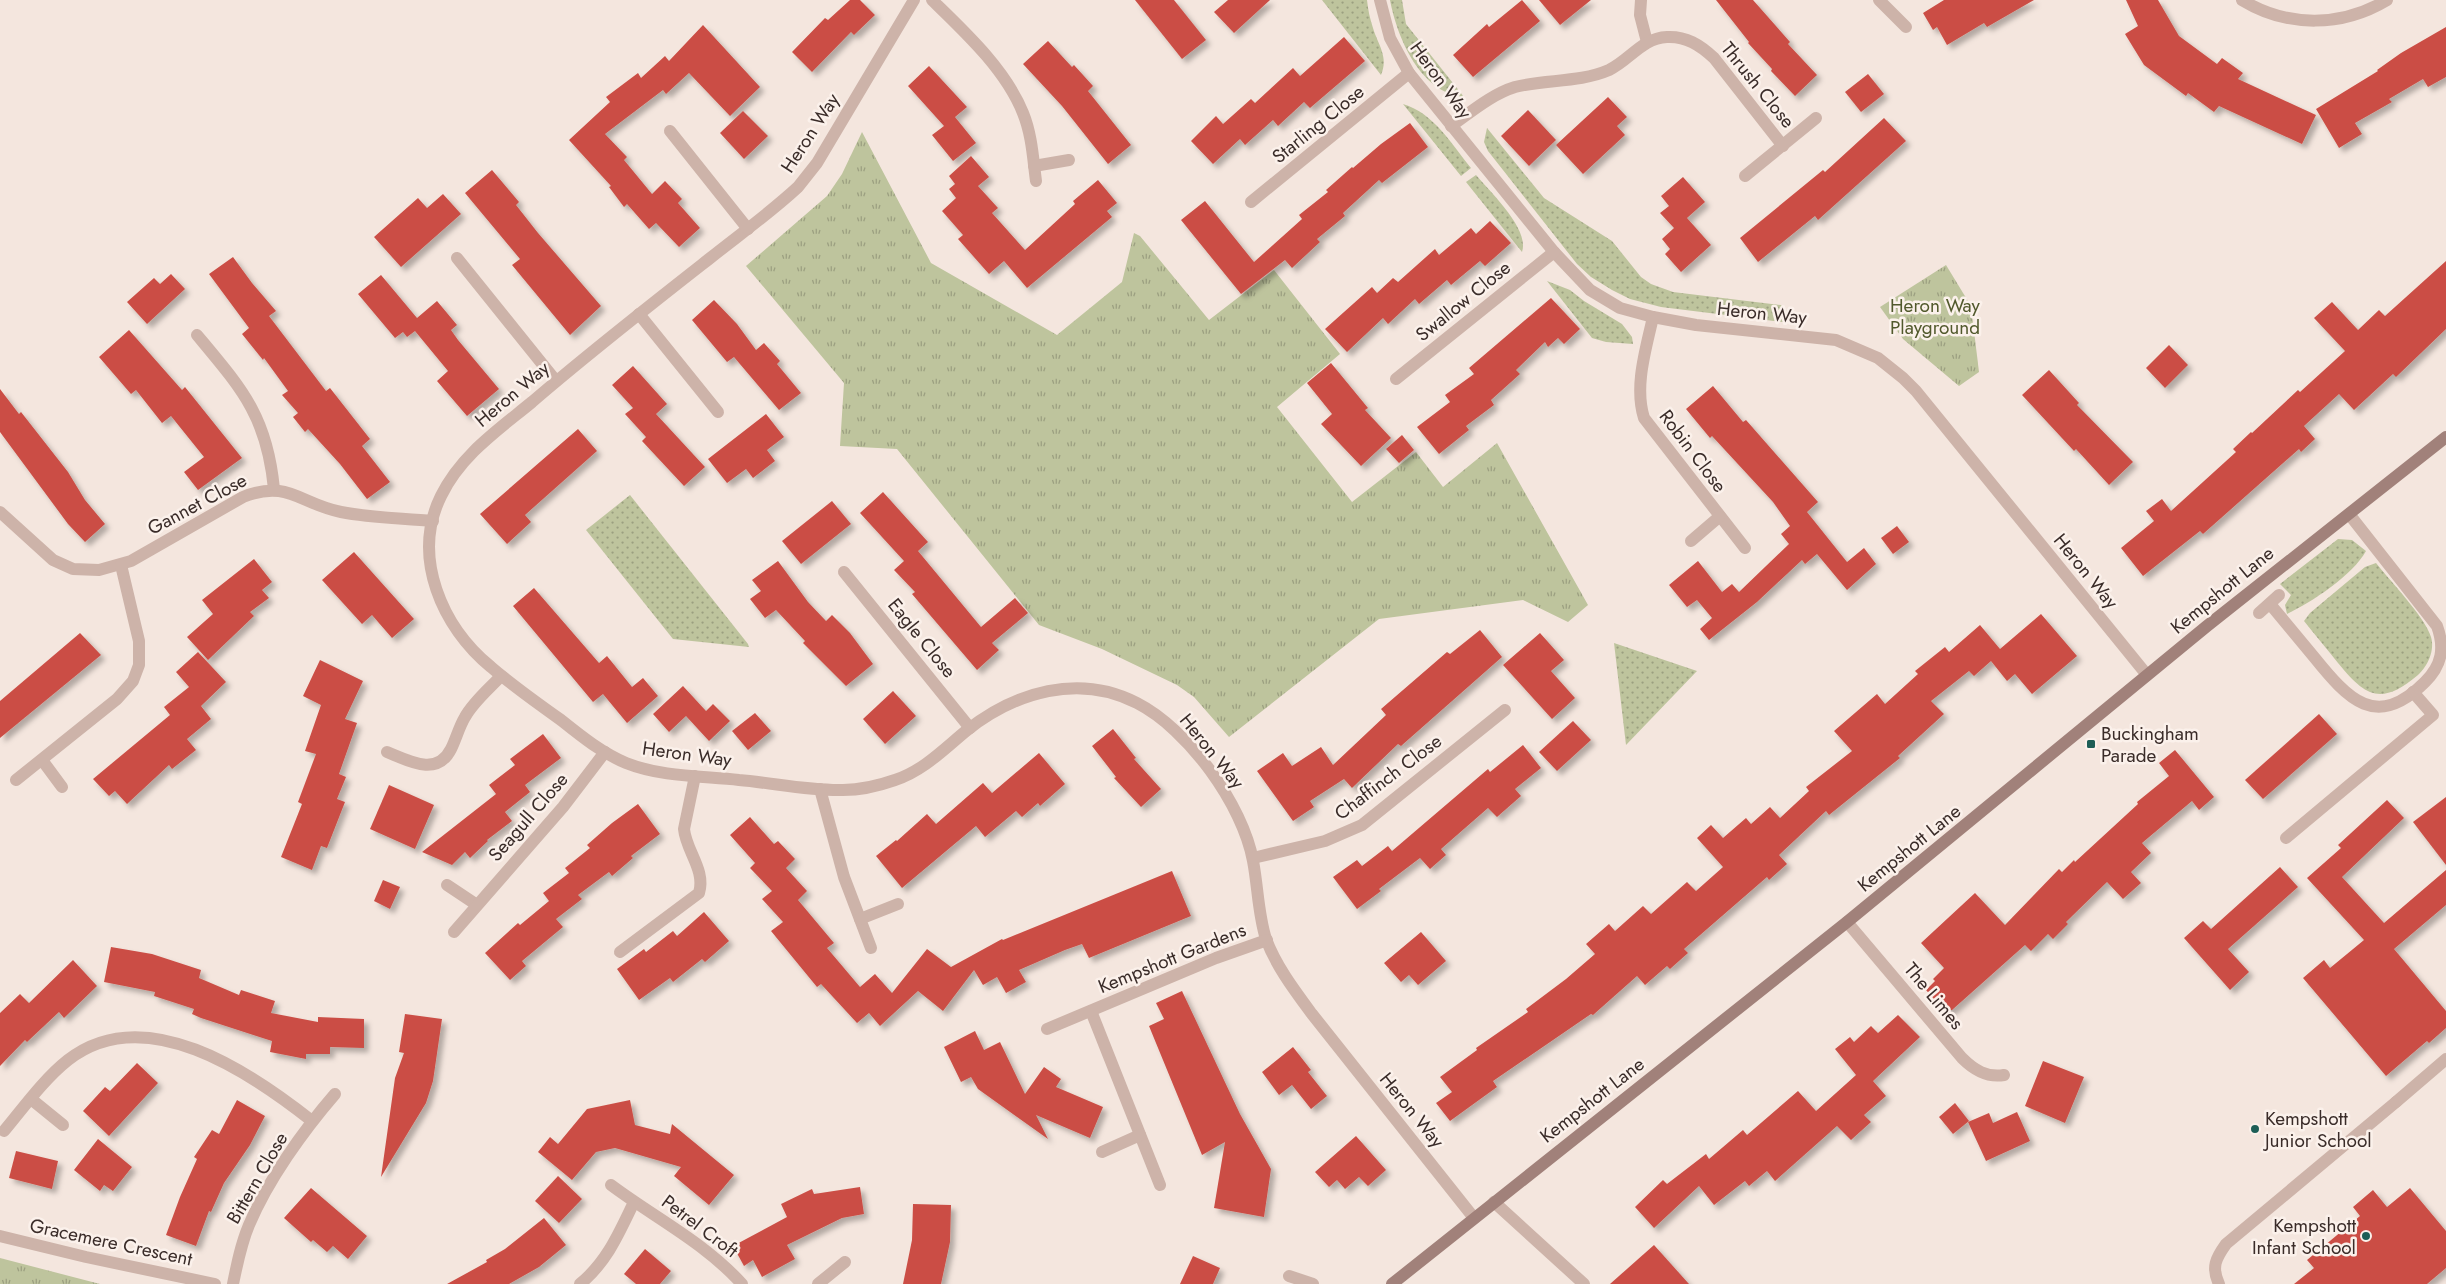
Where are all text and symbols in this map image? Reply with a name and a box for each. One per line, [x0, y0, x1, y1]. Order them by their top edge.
street label: Heron Way [1404, 36, 1479, 125]
street label: Thrush Close [1715, 36, 1801, 134]
street label: Starling Close [1266, 78, 1370, 170]
street label: Heron Way [774, 87, 846, 178]
street label: Swallow Close [1410, 254, 1516, 348]
park label: Heron Way Playground [1890, 292, 1981, 341]
street label: Heron Way [1716, 295, 1809, 331]
street label: Heron Way [469, 354, 556, 433]
street label: Robin Close [1653, 404, 1733, 498]
street label: Gannet Close [143, 466, 252, 542]
street label: Heron Way [2047, 528, 2125, 615]
street label: Kempshott Lane [2165, 540, 2280, 640]
street label: Eagle Close [881, 592, 963, 684]
street label: Heron Way [1173, 708, 1251, 795]
place label: Buckingham Parade [2101, 720, 2199, 769]
street label: Chaffinch Close [1329, 728, 1447, 826]
street label: Heron Way [641, 734, 734, 774]
marker: Buckingham Parade [2085, 738, 2097, 750]
street label: Seagull Close [482, 767, 574, 867]
street label: Kempshott Lane [1852, 798, 1967, 898]
street label: Kempshott Gardens [1094, 916, 1250, 1000]
street label: The Limes [1898, 957, 1970, 1036]
street label: Kempshott Lane [1534, 1050, 1650, 1149]
street label: Heron Way [1373, 1067, 1451, 1154]
place label: Kempshott Junior School [2262, 1105, 2372, 1154]
marker: Kempshott Junior School [2249, 1123, 2261, 1135]
street label: Bittern Close [220, 1127, 294, 1229]
street label: Petrel Croft [656, 1188, 744, 1264]
street label: Gracemere Crescent [27, 1212, 195, 1273]
place label: Kempshott Infant School [2252, 1212, 2356, 1261]
marker: Kempshott Infant School [2360, 1230, 2372, 1242]

